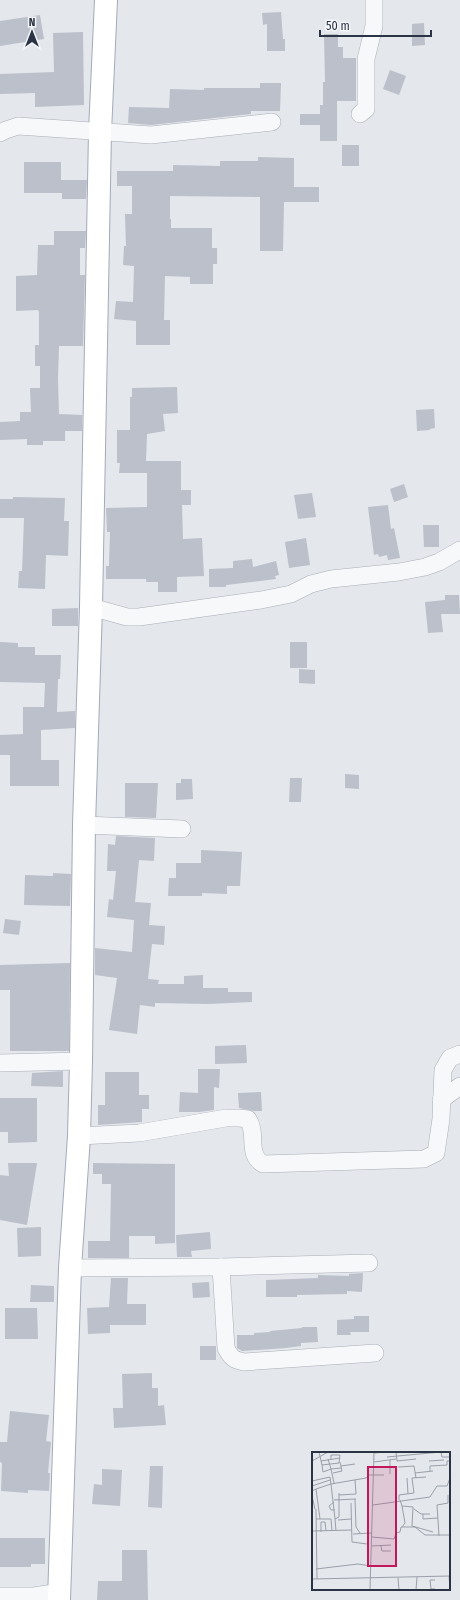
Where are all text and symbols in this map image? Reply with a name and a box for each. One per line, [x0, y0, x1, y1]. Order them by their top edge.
north arrow [12, 12, 52, 52]
scale bar [320, 12, 431, 38]
text: N [29, 16, 35, 29]
text: 50 m [326, 19, 350, 33]
inset map [312, 1452, 450, 1590]

